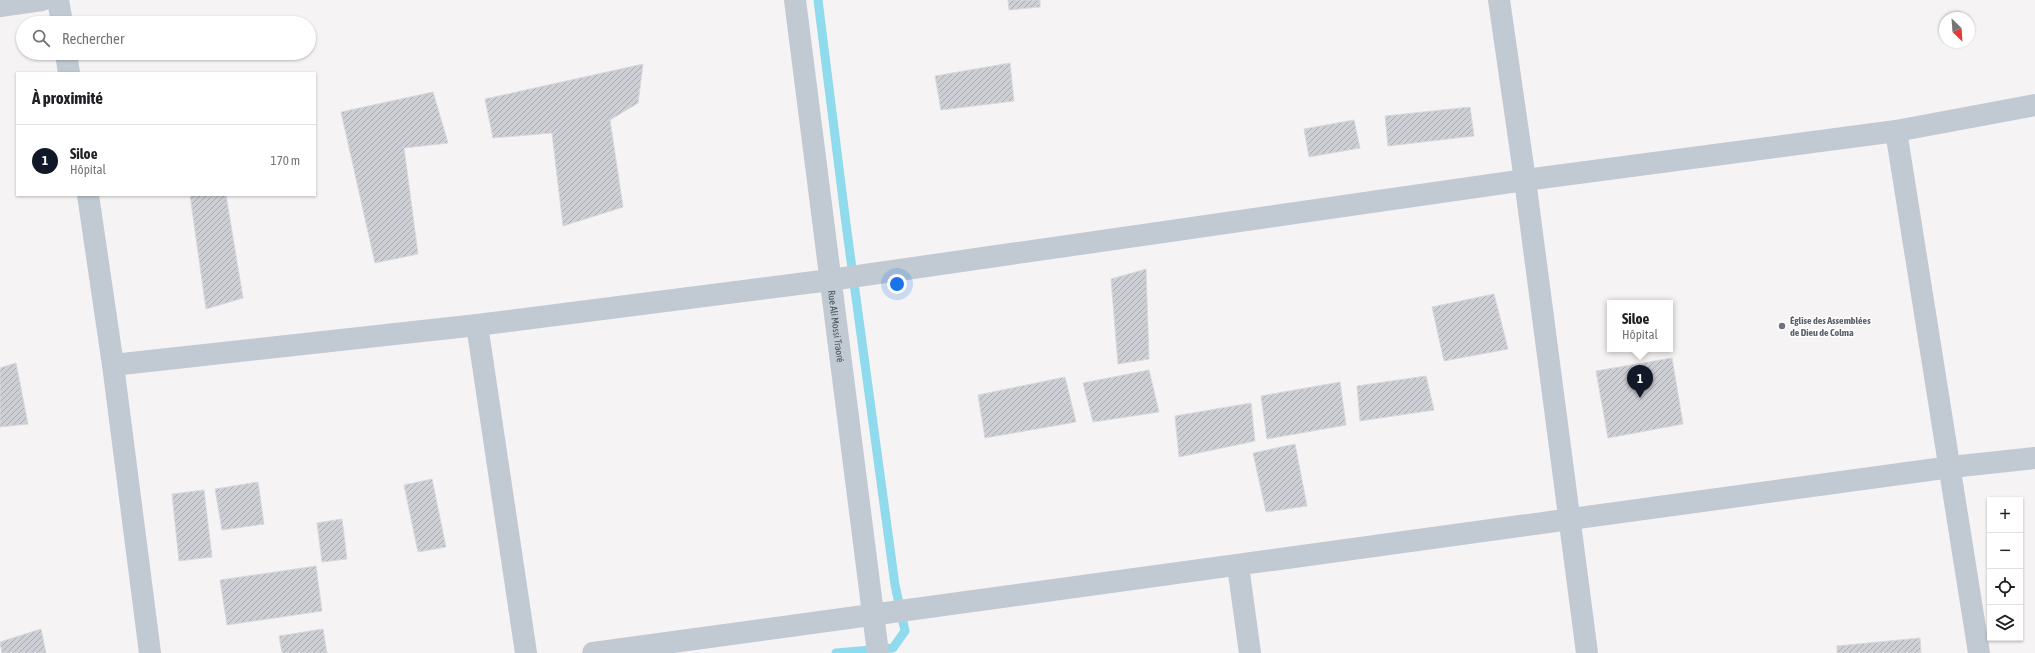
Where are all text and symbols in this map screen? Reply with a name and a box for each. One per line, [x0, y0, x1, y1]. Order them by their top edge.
north arrow [1939, 12, 1975, 48]
search box [16, 16, 316, 60]
icon: search [30, 27, 52, 49]
text: Rechercher [62, 30, 124, 47]
text: À proximité [32, 88, 103, 108]
text: Siloe [70, 145, 97, 162]
text: 1 [42, 153, 48, 168]
text: 170 m [271, 153, 300, 168]
text: Hôpital [70, 162, 106, 177]
your location [887, 274, 907, 294]
street label: Rue Ali Mossi Traoré [826, 290, 846, 364]
popup [1607, 300, 1673, 352]
text: Siloe [1622, 310, 1649, 327]
place label: Église des Assemblées de Dieu de Colma [1790, 315, 1871, 338]
marker: Église des Assemblées de Dieu de Colma [1777, 321, 1787, 331]
text: Hôpital [1622, 327, 1658, 342]
pin: 1 [1627, 365, 1653, 398]
map controls [1987, 497, 2023, 641]
button: + [1987, 497, 2023, 533]
button: − [1987, 533, 2023, 569]
button: locate [1987, 569, 2023, 605]
button: layers [1987, 605, 2023, 641]

